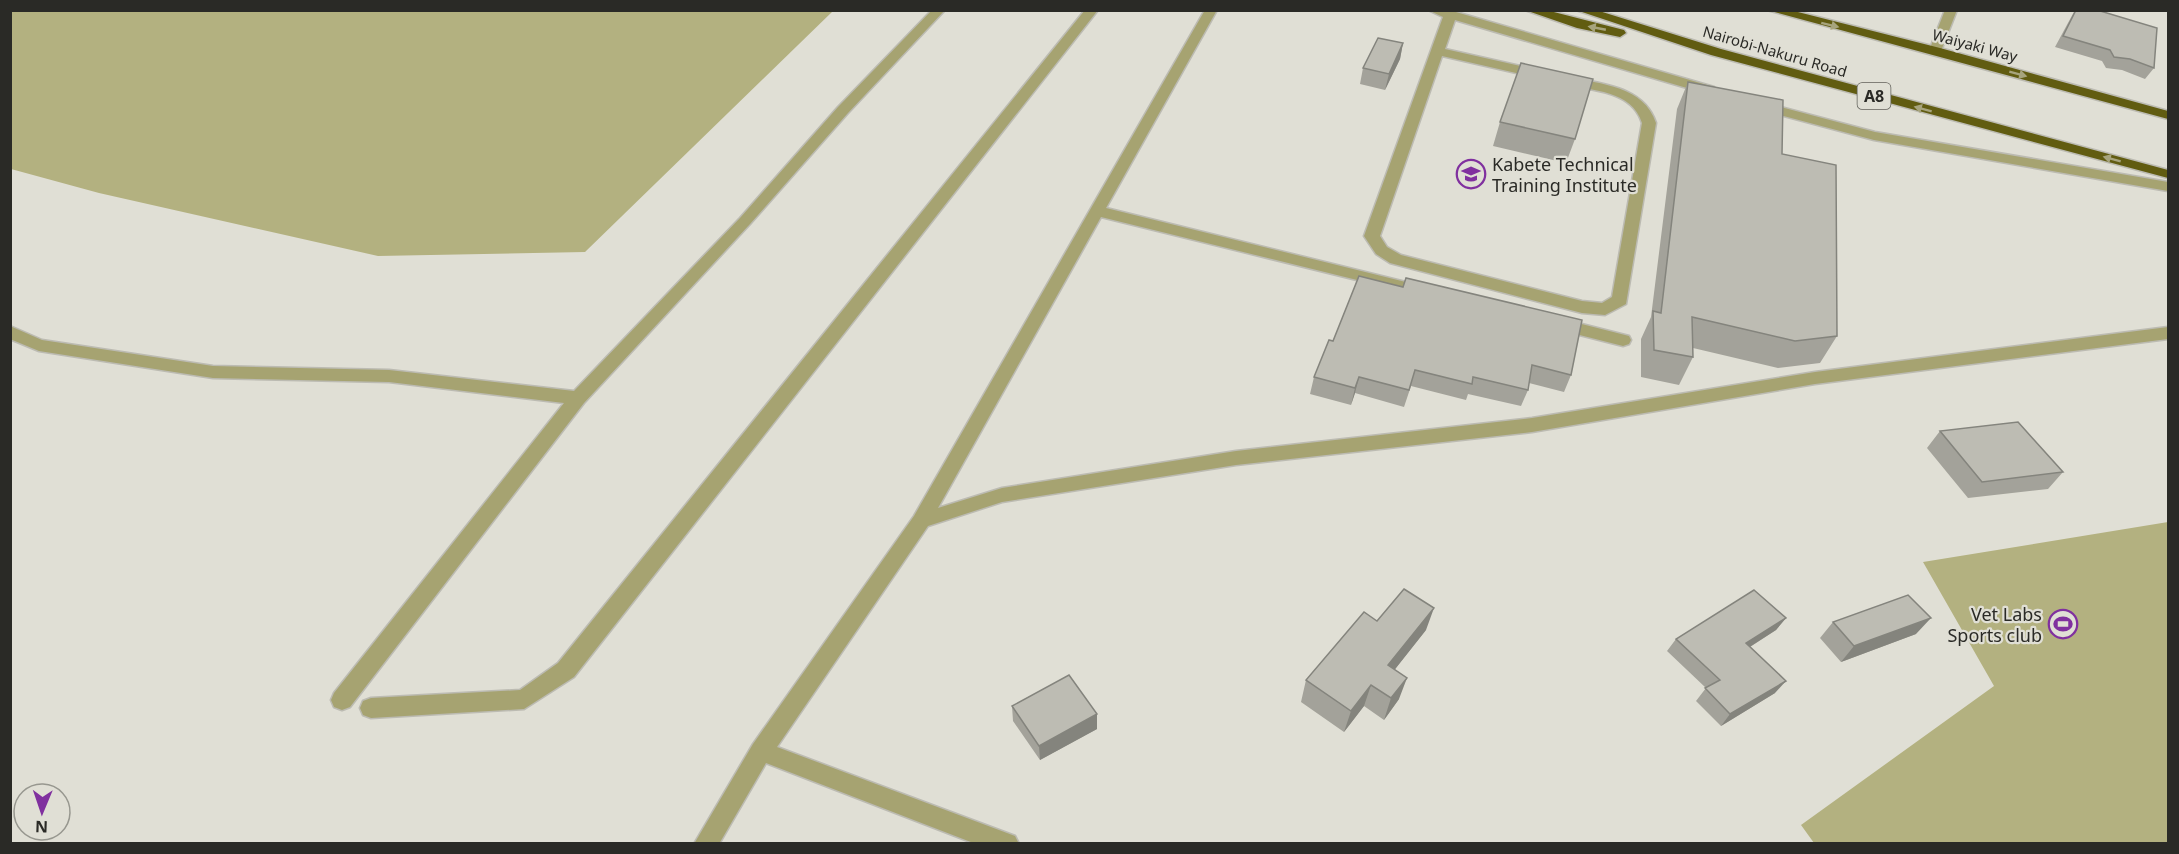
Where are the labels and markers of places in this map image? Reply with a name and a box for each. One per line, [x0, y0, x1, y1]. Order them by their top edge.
place label: Kabete Technical Training Institute [1492, 152, 1637, 197]
school or university icon: Kabete Technical Training Institute [1455, 158, 1487, 190]
place label: Vet Labs Sports club [1947, 602, 2042, 647]
sports icon: Vet Labs Sports club [2047, 608, 2079, 640]

